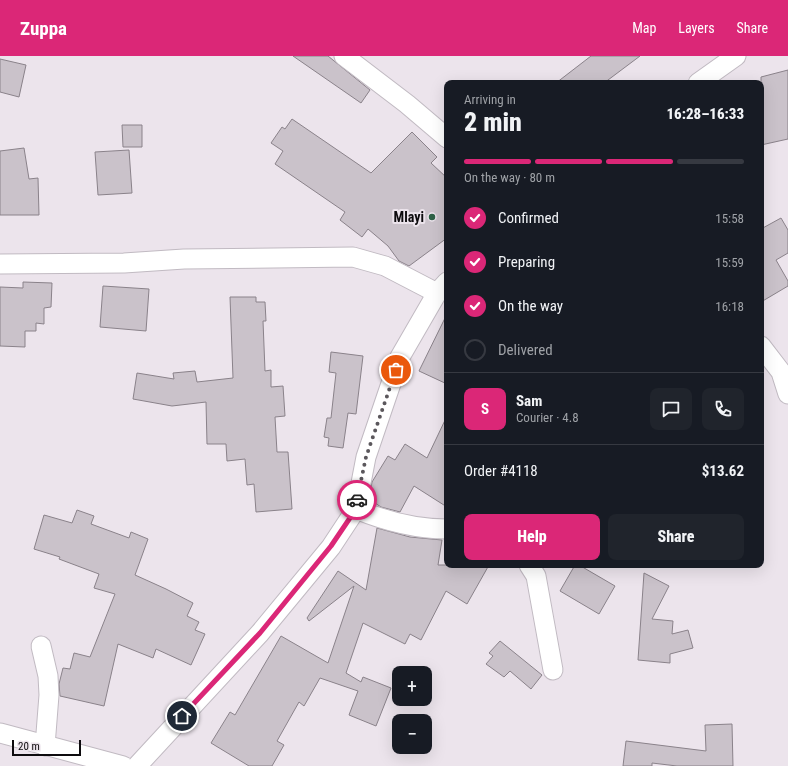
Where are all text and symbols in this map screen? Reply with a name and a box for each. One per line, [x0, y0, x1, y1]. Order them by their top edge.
text: Zuppa [20, 17, 67, 40]
text: Map [632, 20, 656, 36]
text: Layers [678, 20, 715, 36]
text: Share [737, 20, 768, 36]
text: Arriving in [464, 92, 516, 107]
text: 16:28–16:33 [666, 105, 744, 123]
text: 2 min [464, 107, 522, 137]
text: On the way · 80 m [464, 170, 555, 185]
icon: check [464, 207, 486, 229]
place label: Mlayi [394, 209, 424, 225]
text: Confirmed [498, 209, 559, 227]
text: 15:58 [715, 211, 744, 226]
marker: Mlayi [427, 212, 437, 222]
icon: check [464, 251, 486, 273]
text: Preparing [498, 253, 555, 271]
text: 15:59 [715, 255, 744, 270]
icon: check [464, 295, 486, 317]
text: On the way [498, 297, 563, 315]
text: 16:18 [715, 299, 744, 314]
text: Delivered [498, 341, 553, 359]
pin [379, 353, 413, 387]
icon: bag [385, 359, 407, 381]
button: chat [650, 388, 692, 430]
button: phone [702, 388, 744, 430]
text: Sam [516, 392, 542, 410]
text: S [481, 400, 489, 418]
text: Courier · 4.8 [516, 410, 579, 425]
text: Order #4118 [464, 462, 538, 480]
text: $13.62 [702, 462, 744, 480]
courier [337, 480, 377, 520]
icon: car [346, 489, 368, 511]
button: Help [464, 514, 600, 560]
button: Share [608, 514, 744, 560]
map controls [392, 666, 432, 754]
button: + [392, 666, 432, 706]
pin [165, 699, 199, 733]
icon: home [171, 705, 193, 727]
button: − [392, 714, 432, 754]
scale bar [12, 738, 81, 757]
text: 20 m [18, 740, 40, 753]

